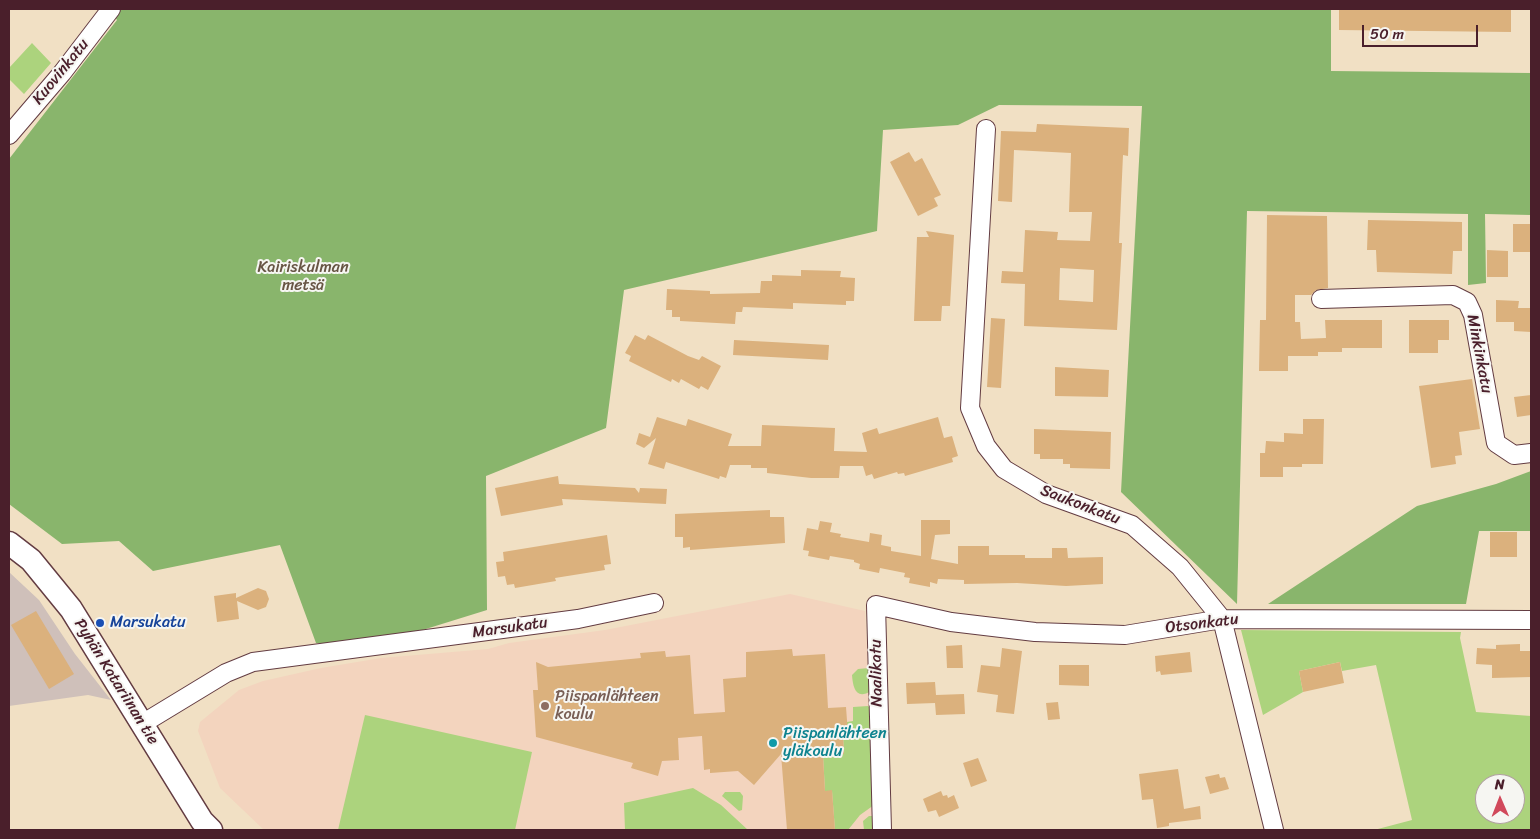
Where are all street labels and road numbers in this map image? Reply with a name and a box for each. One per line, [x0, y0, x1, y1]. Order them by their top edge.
street label: Kuovinkatu [29, 35, 93, 109]
street label: Minkinkatu [1462, 313, 1496, 395]
street label: Saukonkatu [1037, 481, 1123, 529]
street label: Otsonkatu [1164, 610, 1240, 638]
street label: Marsukatu [471, 613, 549, 643]
street label: Pyhän Katariinan tie [70, 616, 162, 748]
street label: Naalikatu [867, 639, 887, 707]

